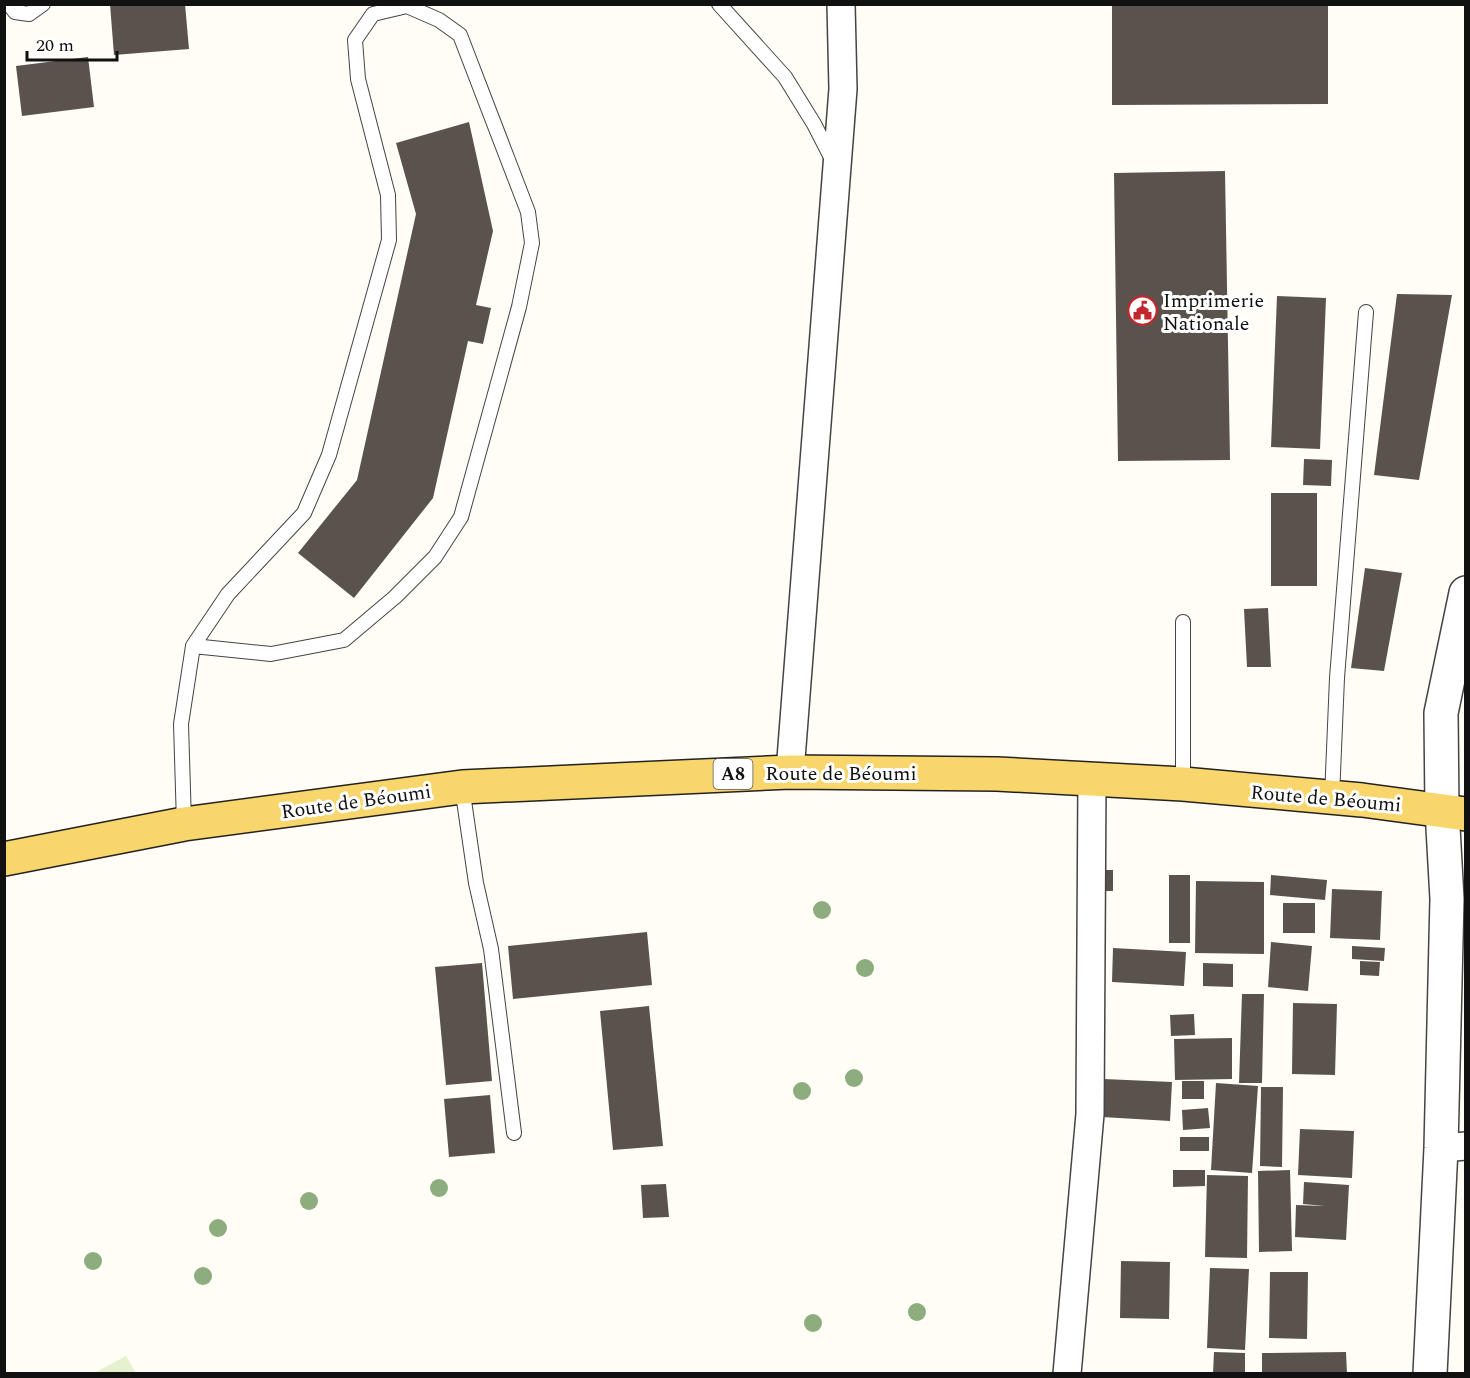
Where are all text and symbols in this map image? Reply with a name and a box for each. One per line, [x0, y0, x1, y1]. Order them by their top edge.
scale bar [27, 24, 117, 62]
text: 20 m [36, 32, 74, 59]
place label: Imprimerie Nationale [1163, 286, 1264, 339]
public building icon: Imprimerie Nationale [1126, 295, 1158, 327]
road number: A8 [714, 759, 752, 789]
street label: Route de Béoumi [765, 759, 917, 789]
street label: Route de Béoumi [279, 777, 433, 827]
street label: Route de Béoumi [1249, 777, 1403, 821]

